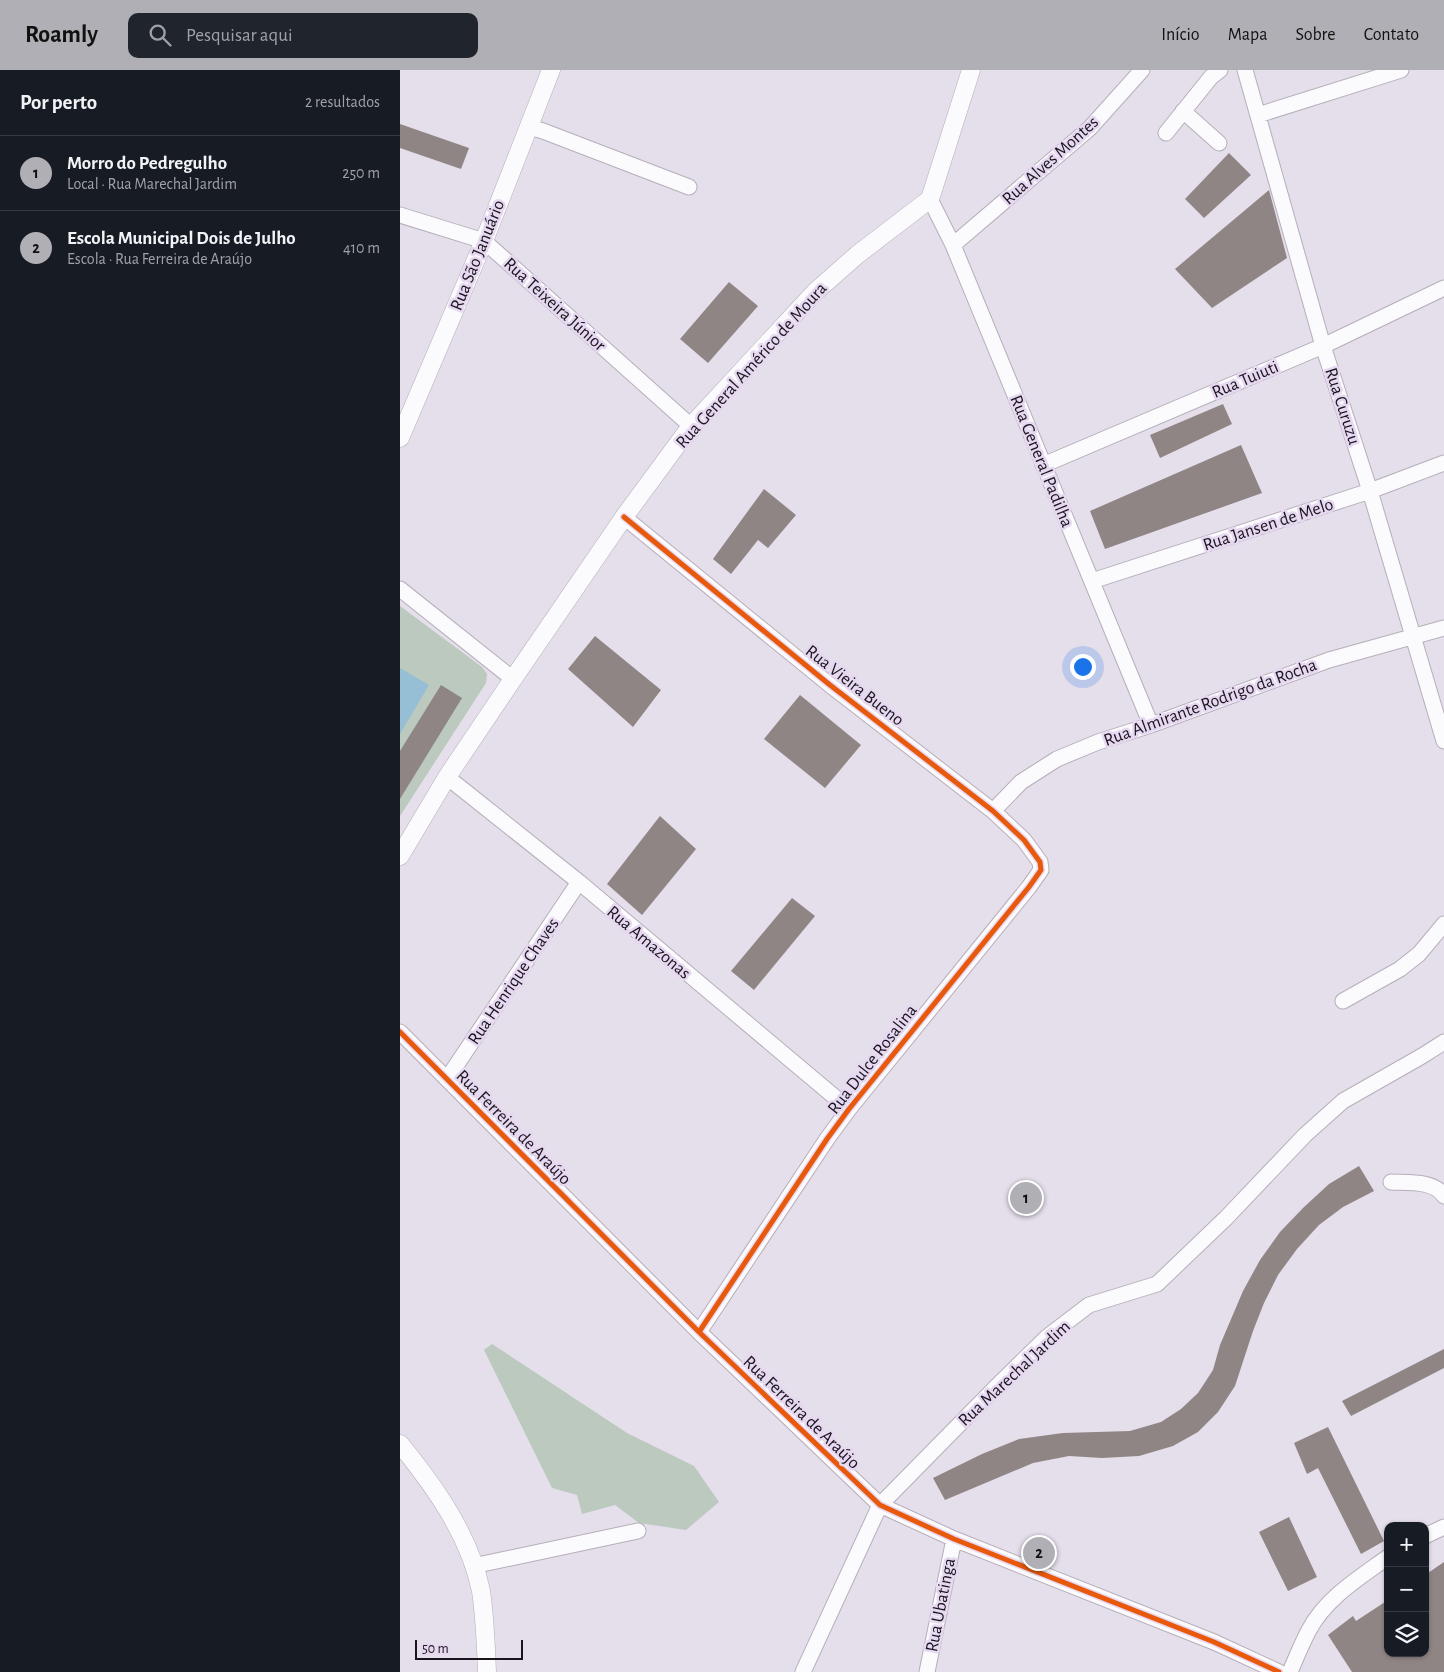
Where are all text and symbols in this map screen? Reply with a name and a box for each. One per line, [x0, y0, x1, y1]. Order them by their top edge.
search box [128, 13, 478, 58]
icon: search [146, 21, 174, 49]
text: Roamly [25, 23, 98, 47]
text: Pesquisar aqui [186, 26, 293, 45]
text: Início [1161, 26, 1200, 44]
text: Mapa [1228, 26, 1268, 44]
text: Sobre [1296, 26, 1336, 44]
text: Contato [1364, 26, 1419, 44]
text: Por perto [20, 92, 97, 113]
text: 2 resultados [305, 94, 380, 110]
street label: Rua Alves Montes [999, 113, 1102, 208]
text: Morro do Pedregulho [67, 154, 227, 173]
text: 1 [33, 165, 39, 181]
text: 250 m [342, 165, 380, 181]
text: Local · Rua Marechal Jardim [67, 176, 237, 192]
street label: Rua São Januário [448, 197, 508, 313]
text: Escola Municipal Dois de Julho [67, 229, 296, 248]
text: 2 [32, 240, 40, 256]
text: 410 m [343, 240, 380, 256]
text: Escola · Rua Ferreira de Araújo [67, 251, 252, 267]
street label: Rua Teixeira Júnior [500, 255, 609, 355]
street label: Rua General Américo de Moura [673, 279, 831, 452]
street label: Rua Tuiuti [1209, 358, 1281, 402]
street label: Rua Curuzu [1321, 366, 1363, 447]
street label: Rua General Padilha [1006, 393, 1076, 530]
street label: Rua Jansen de Melo [1201, 495, 1336, 555]
street label: Rua Vieira Bueno [802, 642, 907, 730]
your location [1070, 654, 1096, 680]
street label: Rua Almirante Rodrigo da Rocha [1101, 656, 1319, 750]
street label: Rua Amazonas [603, 903, 694, 983]
street label: Rua Henrique Chaves [465, 915, 563, 1048]
street label: Rua Dulce Rosalina [825, 1002, 921, 1118]
street label: Rua Ferreira de Araújo [452, 1067, 574, 1189]
pin: 1 [1010, 1179, 1042, 1217]
street label: Rua Marechal Jardim [955, 1317, 1074, 1430]
street label: Rua Ferreira de Araújo [740, 1353, 863, 1473]
map controls [1384, 1522, 1429, 1657]
button: + [1384, 1522, 1429, 1567]
pin: 2 [1023, 1534, 1055, 1572]
street label: Rua Ubatinga [923, 1557, 959, 1654]
button: − [1384, 1567, 1429, 1612]
button: layers [1384, 1612, 1429, 1657]
scale bar [415, 1637, 522, 1660]
text: 50 m [422, 1642, 449, 1656]

